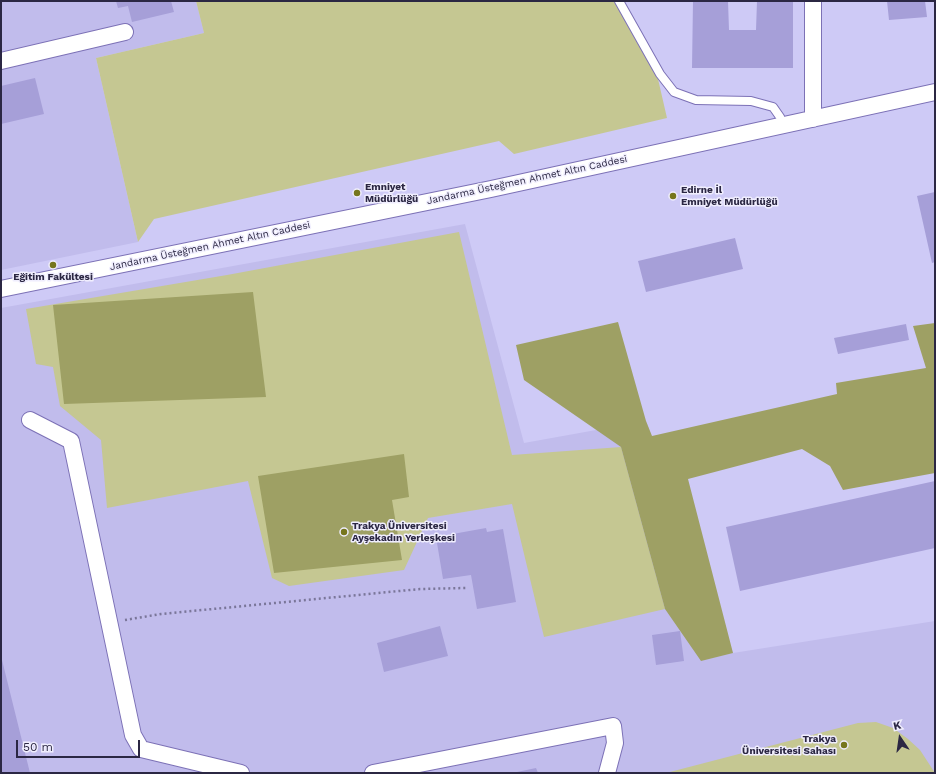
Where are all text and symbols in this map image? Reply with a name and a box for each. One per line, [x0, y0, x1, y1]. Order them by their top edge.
street label: Jandarma Üsteğmen Ahmet Altın Caddesi [426, 153, 628, 207]
place label: Emniyet Müdürlüğü [365, 181, 418, 204]
place label: Edirne İl Emniyet Müdürlüğü [681, 184, 778, 208]
marker: Emniyet Müdürlüğü [352, 188, 362, 198]
marker: Edirne İl Emniyet Müdürlüğü [668, 191, 678, 201]
street label: Jandarma Üsteğmen Ahmet Altın Caddesi [109, 219, 311, 273]
marker: Eğitim Fakültesi [48, 260, 58, 270]
place label: Eğitim Fakültesi [13, 271, 93, 283]
place label: Trakya Üniversitesi Ayşekadın Yerleşkesi [352, 520, 455, 544]
marker: Trakya Üniversitesi Ayşekadın Yerleşkesi [339, 527, 349, 537]
north arrow [880, 718, 920, 758]
text: K [892, 719, 902, 733]
scale bar [18, 732, 142, 758]
place label: Trakya Üniversitesi Sahası [742, 733, 836, 756]
text: 50 m [23, 740, 53, 754]
marker: Trakya Üniversitesi Sahası [839, 740, 849, 750]

